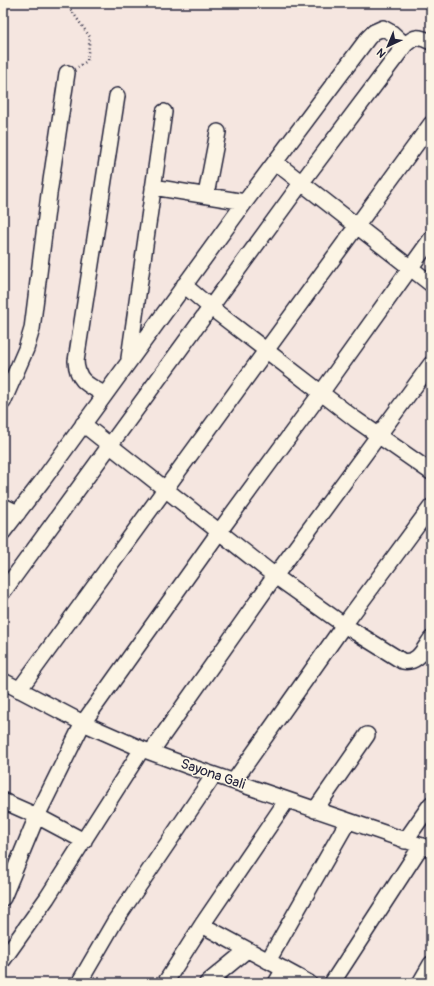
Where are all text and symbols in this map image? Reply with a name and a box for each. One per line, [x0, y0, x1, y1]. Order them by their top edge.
north arrow [368, 26, 408, 66]
text: N [374, 45, 389, 60]
street label: Sayona Gali [178, 755, 248, 793]

